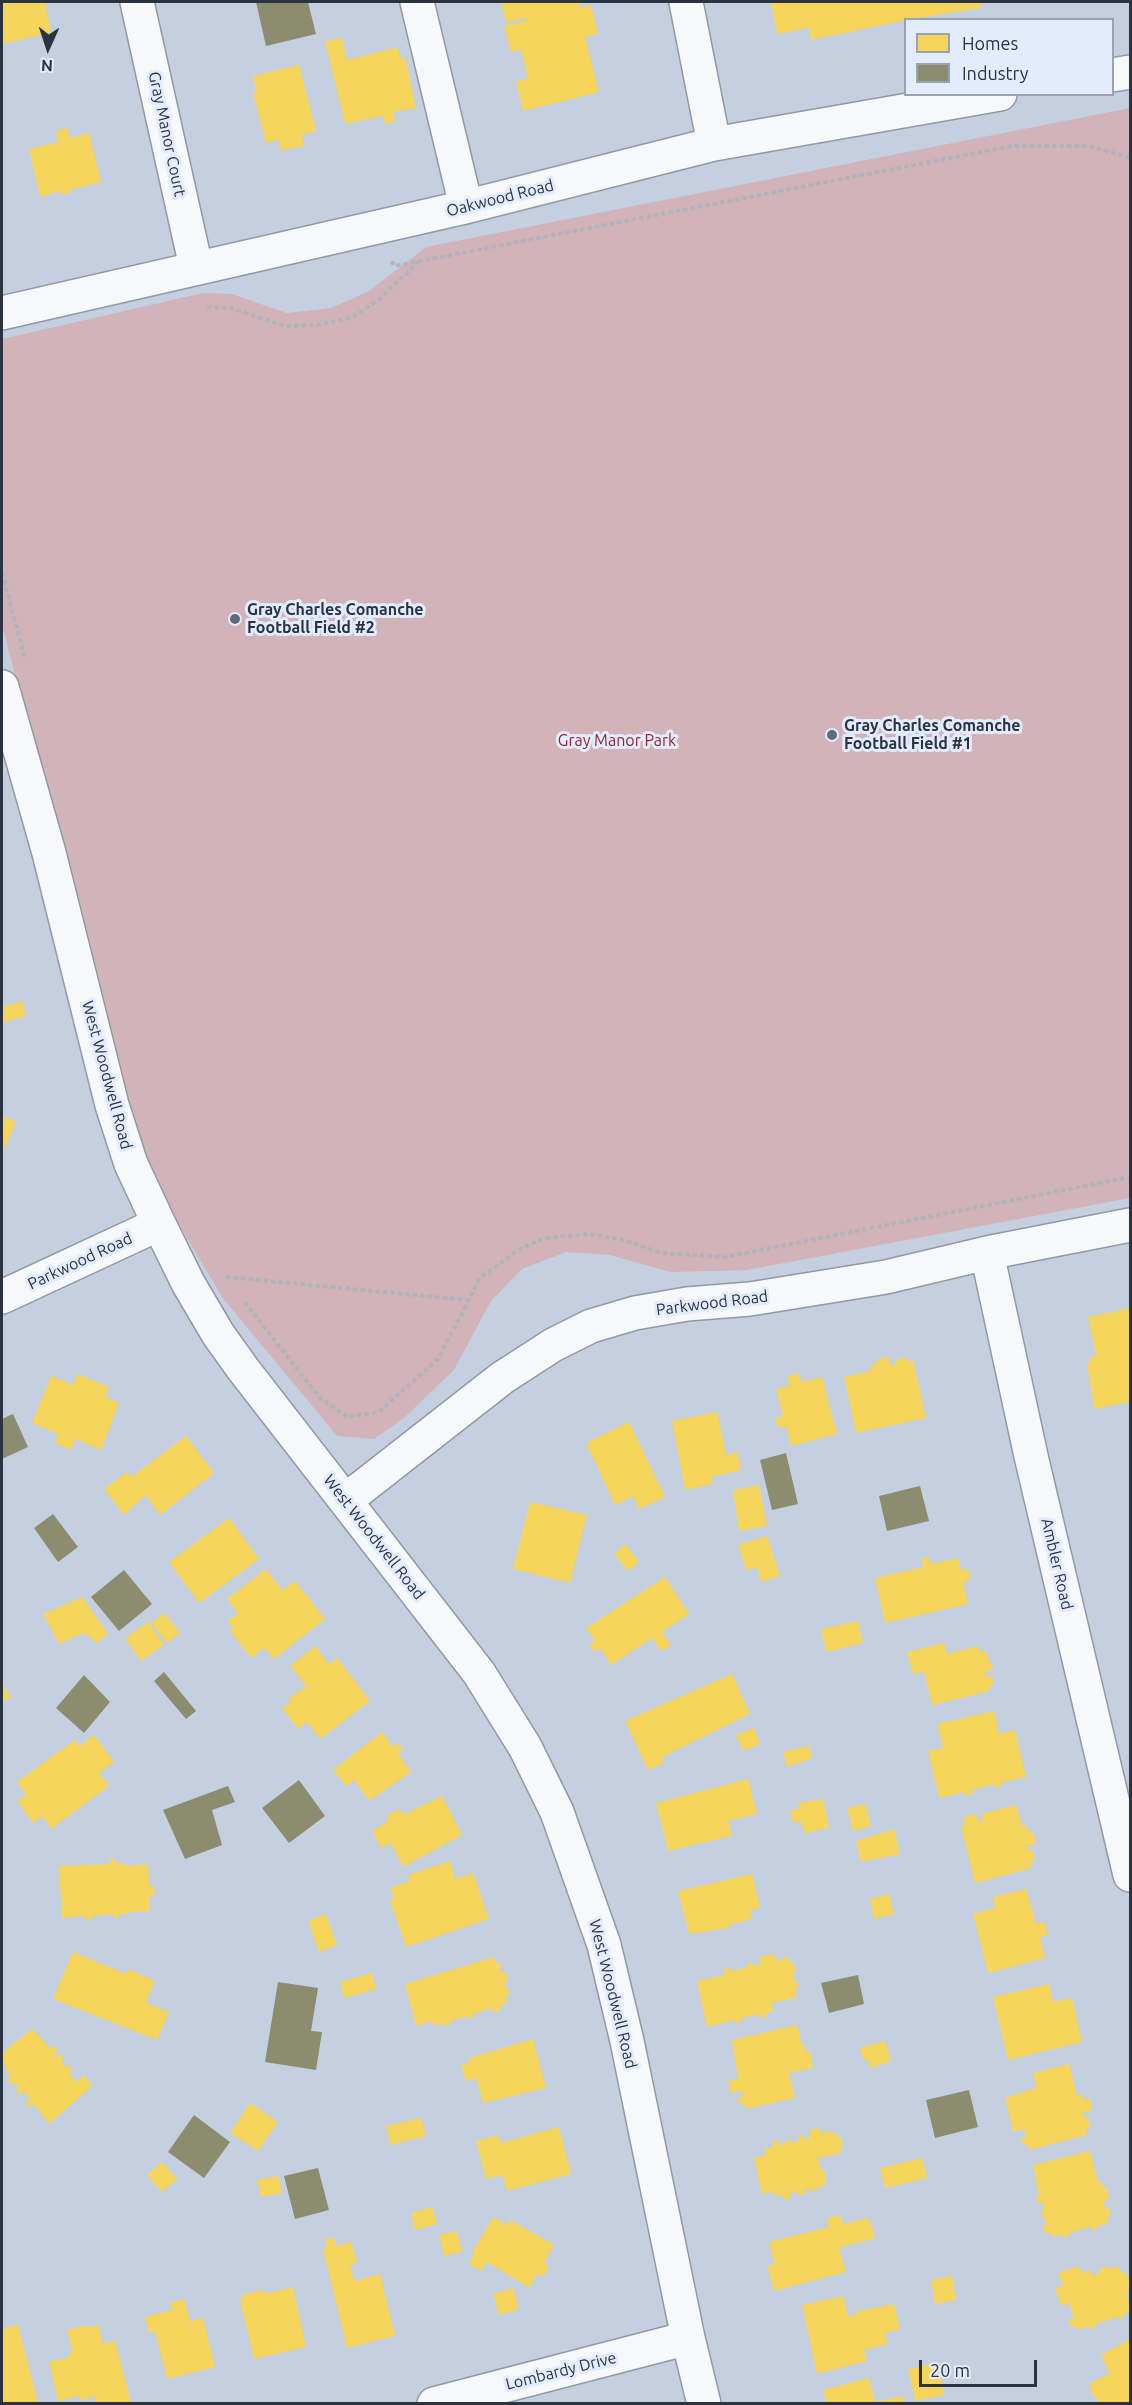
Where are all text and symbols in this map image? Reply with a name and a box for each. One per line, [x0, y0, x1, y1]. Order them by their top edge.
north arrow [18, 18, 78, 78]
legend [904, 18, 1114, 96]
text: Homes [962, 33, 1018, 53]
text: N [41, 57, 53, 75]
text: Industry [962, 63, 1028, 83]
street label: Gray Manor Court [144, 70, 190, 198]
street label: Oakwood Road [444, 175, 556, 221]
place label: Gray Charles Comanche Football Field #2 [247, 600, 424, 638]
marker: Gray Charles Comanche Football Field #2 [228, 612, 242, 626]
place label: Gray Charles Comanche Football Field #1 [844, 716, 1021, 754]
marker: Gray Charles Comanche Football Field #1 [825, 728, 839, 742]
park label: Gray Manor Park [558, 731, 676, 751]
street label: West Woodwell Road [78, 999, 136, 1151]
street label: Parkwood Road [25, 1228, 135, 1294]
street label: Parkwood Road [655, 1287, 769, 1319]
street label: West Woodwell Road [319, 1471, 429, 1603]
street label: Ambler Road [1037, 1516, 1077, 1612]
street label: West Woodwell Road [585, 1917, 641, 2071]
street label: Lombardy Drive [504, 2348, 618, 2394]
scale bar [922, 2348, 1040, 2386]
text: 20 m [930, 2360, 970, 2380]

